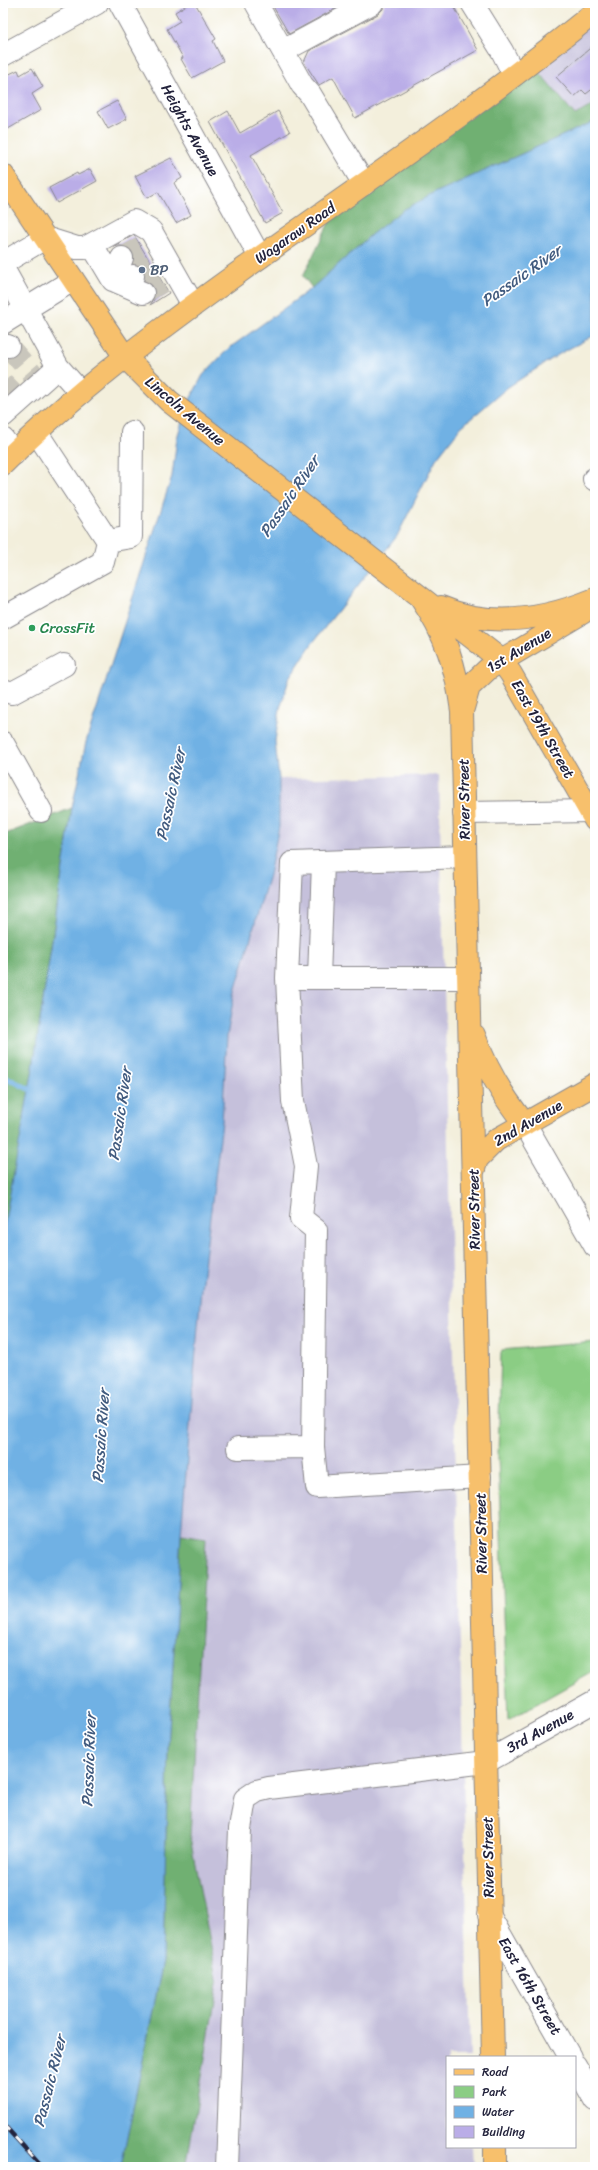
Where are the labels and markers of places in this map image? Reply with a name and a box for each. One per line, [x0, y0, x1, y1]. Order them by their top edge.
place label: BP [150, 257, 168, 283]
marker: BP [137, 265, 147, 275]
place label: CrossFit [40, 615, 95, 641]
marker: CrossFit [27, 623, 37, 633]

